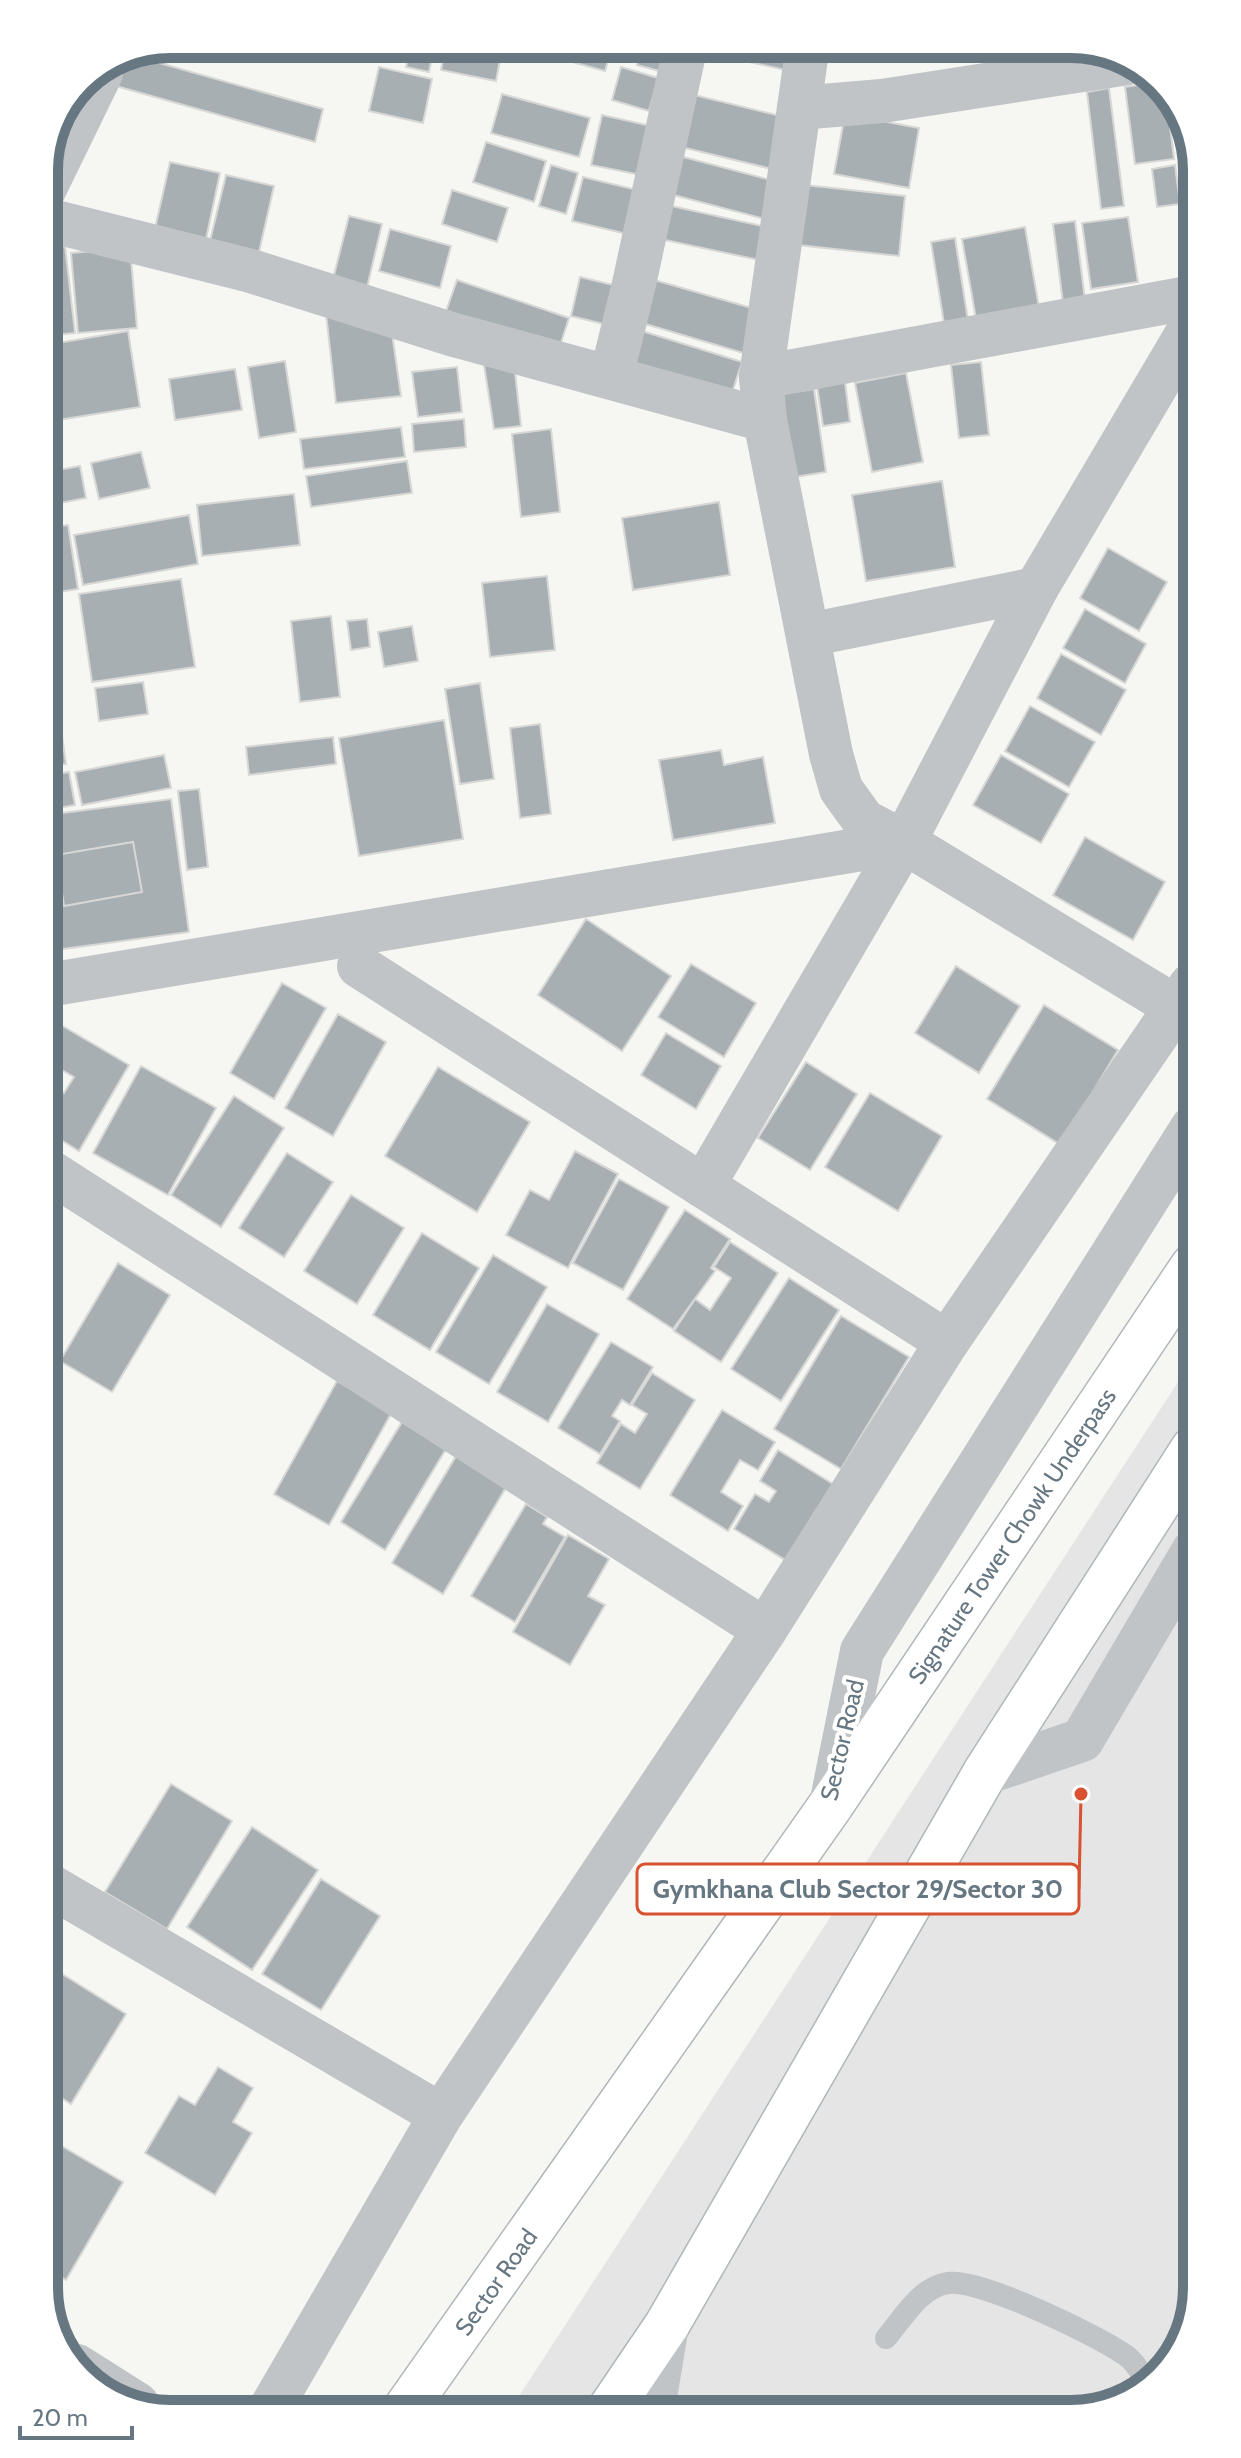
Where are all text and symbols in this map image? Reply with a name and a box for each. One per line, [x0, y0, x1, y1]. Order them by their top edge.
street label: Signature Tower Chowk Underpass [902, 1383, 1122, 1689]
street label: Sector Road [814, 1677, 870, 1803]
callout: Gymkhana Club Sector 29/Sector 30 [637, 1864, 1079, 1914]
text: Gymkhana Club Sector 29/Sector 30 [653, 1873, 1063, 1905]
street label: Sector Road [449, 2223, 543, 2341]
scale bar [20, 2390, 132, 2440]
text: 20 m [32, 2403, 88, 2432]

